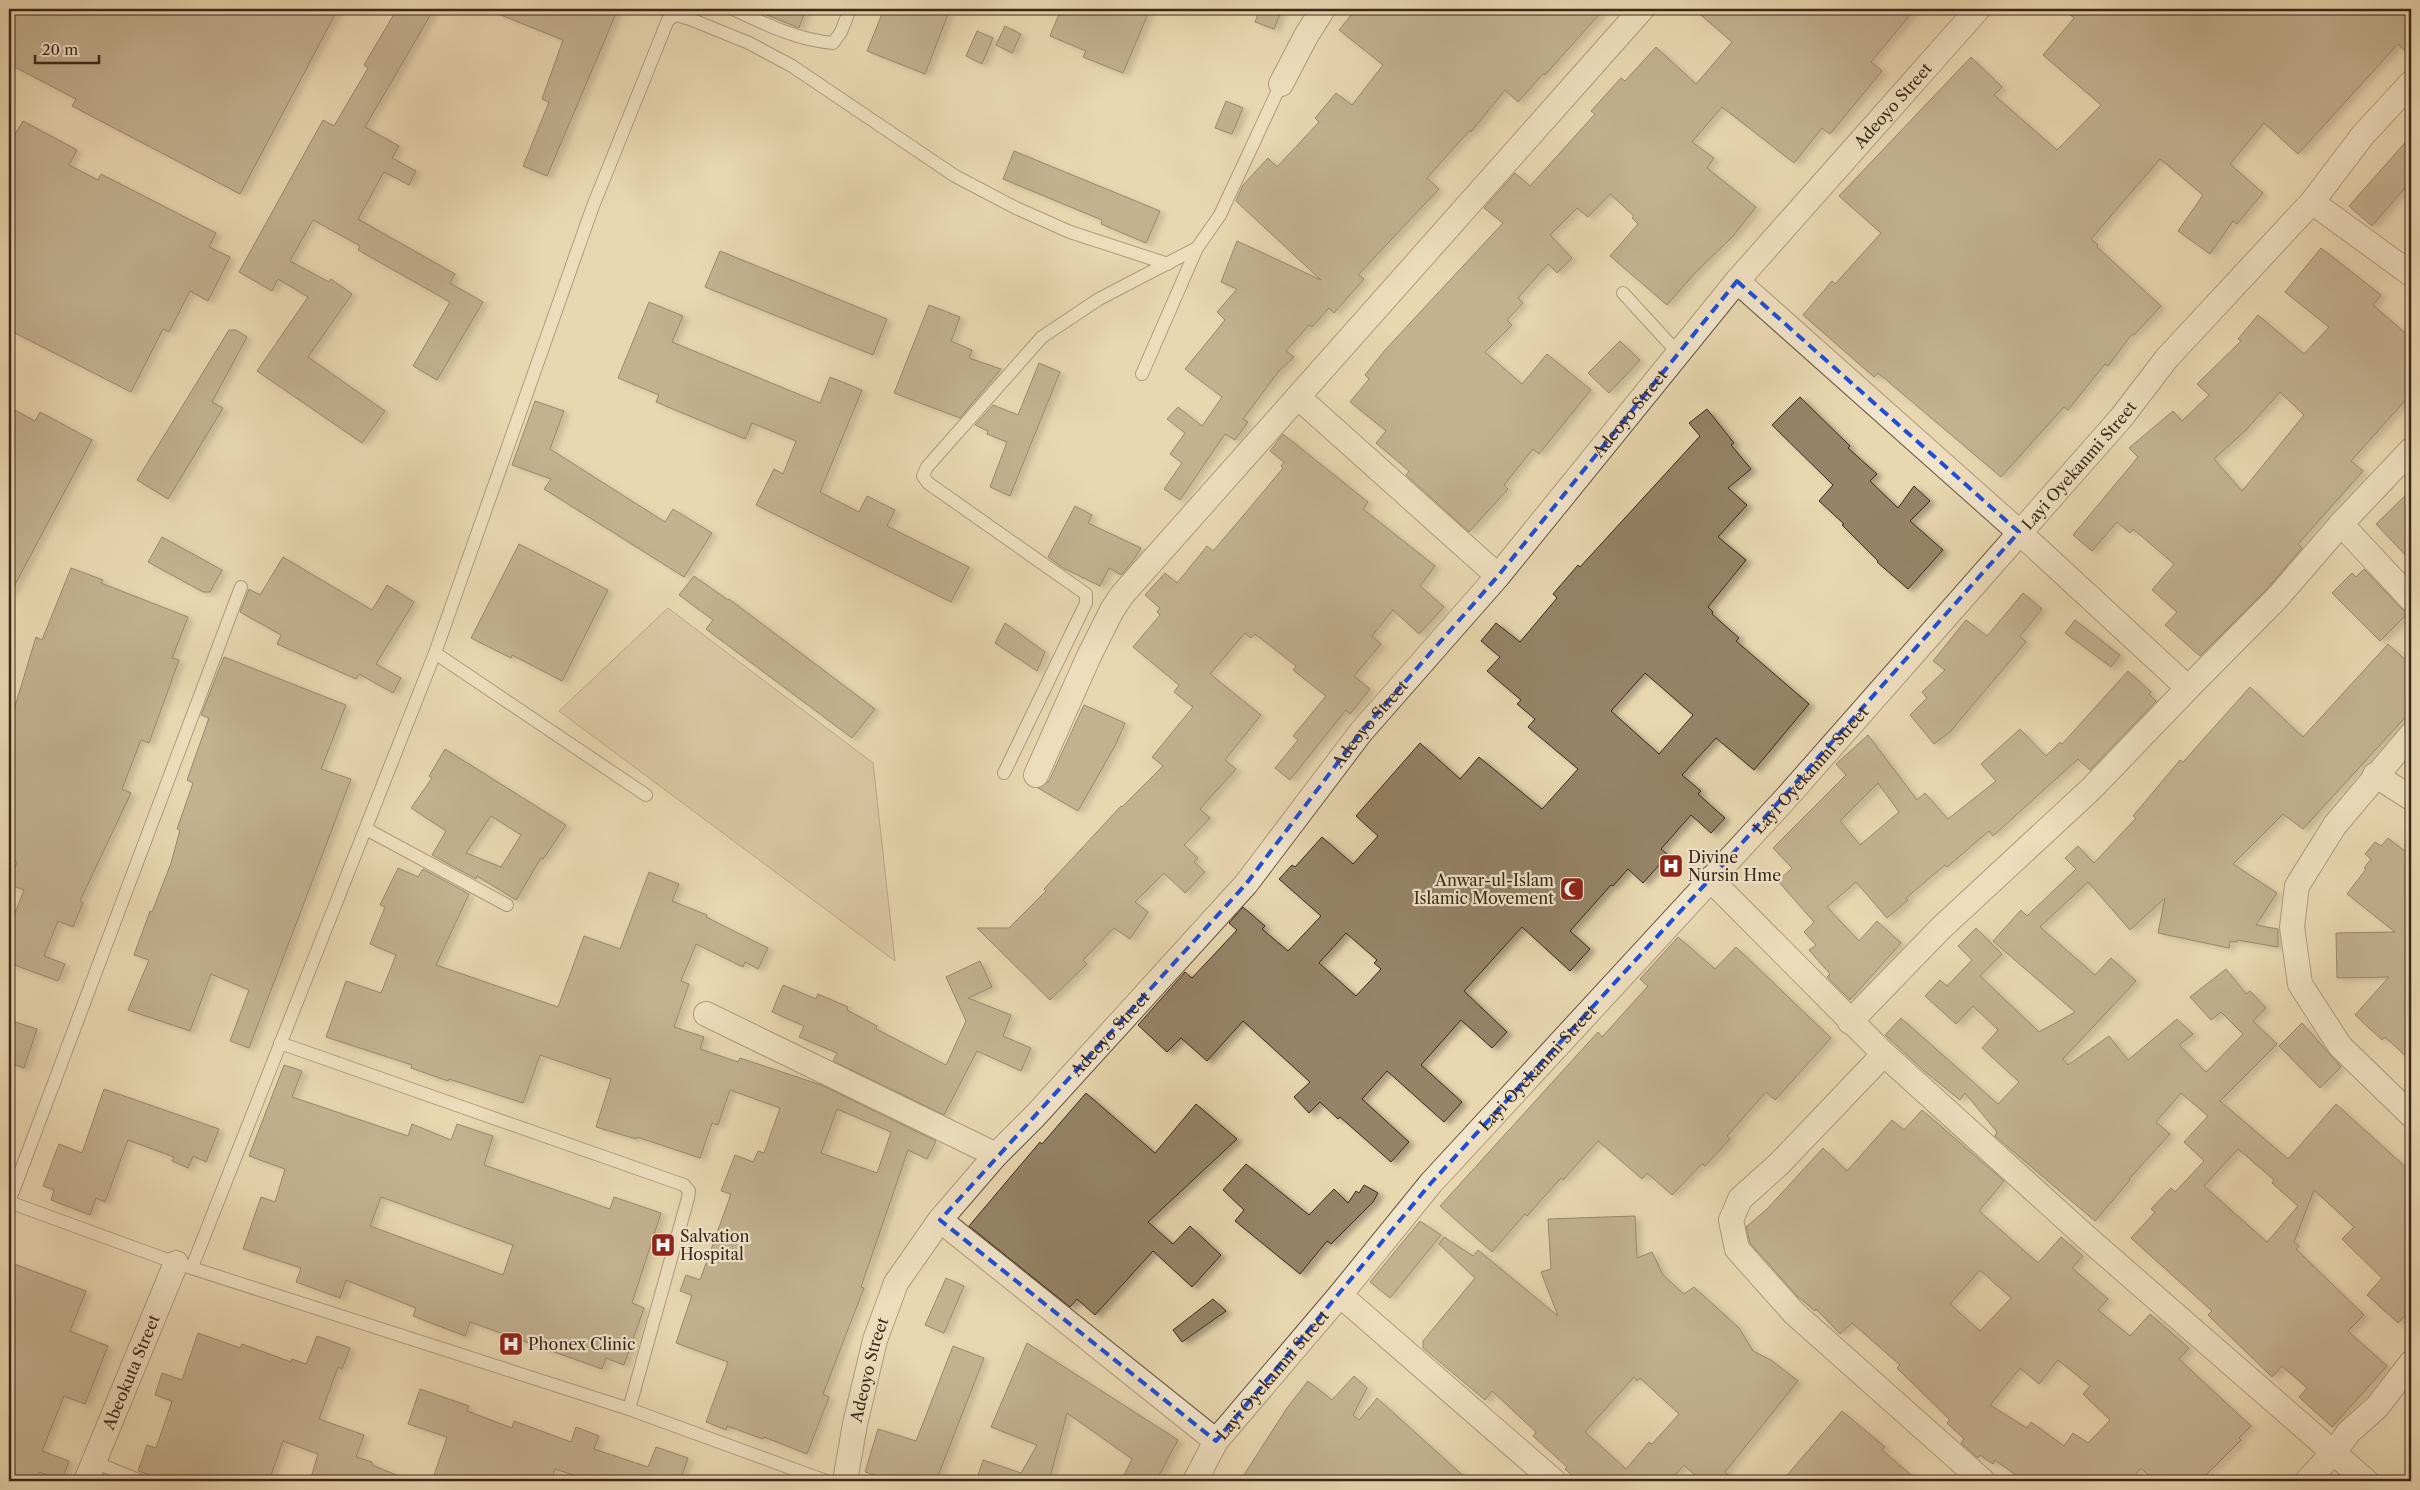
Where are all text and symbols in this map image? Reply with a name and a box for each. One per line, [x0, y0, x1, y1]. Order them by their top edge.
scale bar [35, 32, 99, 64]
text: 20 m [42, 40, 78, 59]
street label: Adeoyo Street [1849, 58, 1936, 153]
street label: Adeoyo Street [1588, 365, 1672, 462]
street label: Layi Oyekanmi Street [2017, 397, 2141, 534]
street label: Adeoyo Street [1327, 676, 1412, 772]
street label: Layi Oyekanmi Street [1748, 702, 1873, 838]
place label: Divine Nursin Hme [1688, 847, 1781, 885]
hospital icon: Divine Nursin Hme [1658, 853, 1684, 879]
place label: Anwar-ul-Islam Islamic Movement [1414, 870, 1554, 908]
mosque icon: Anwar-ul-Islam Islamic Movement [1559, 876, 1585, 902]
street label: Adeoyo Street [1066, 987, 1154, 1081]
street label: Layi Oyekanmi Street [1474, 1000, 1601, 1135]
place label: Salvation Hospital [680, 1226, 750, 1264]
hospital icon: Salvation Hospital [650, 1232, 676, 1258]
street label: Layi Oyekanmi Street [1211, 1306, 1333, 1444]
street label: Abeokuta Street [98, 1311, 164, 1433]
street label: Adeoyo Street [846, 1314, 893, 1425]
hospital icon: Phonex Clinic [498, 1331, 524, 1357]
place label: Phonex Clinic [528, 1334, 635, 1354]

